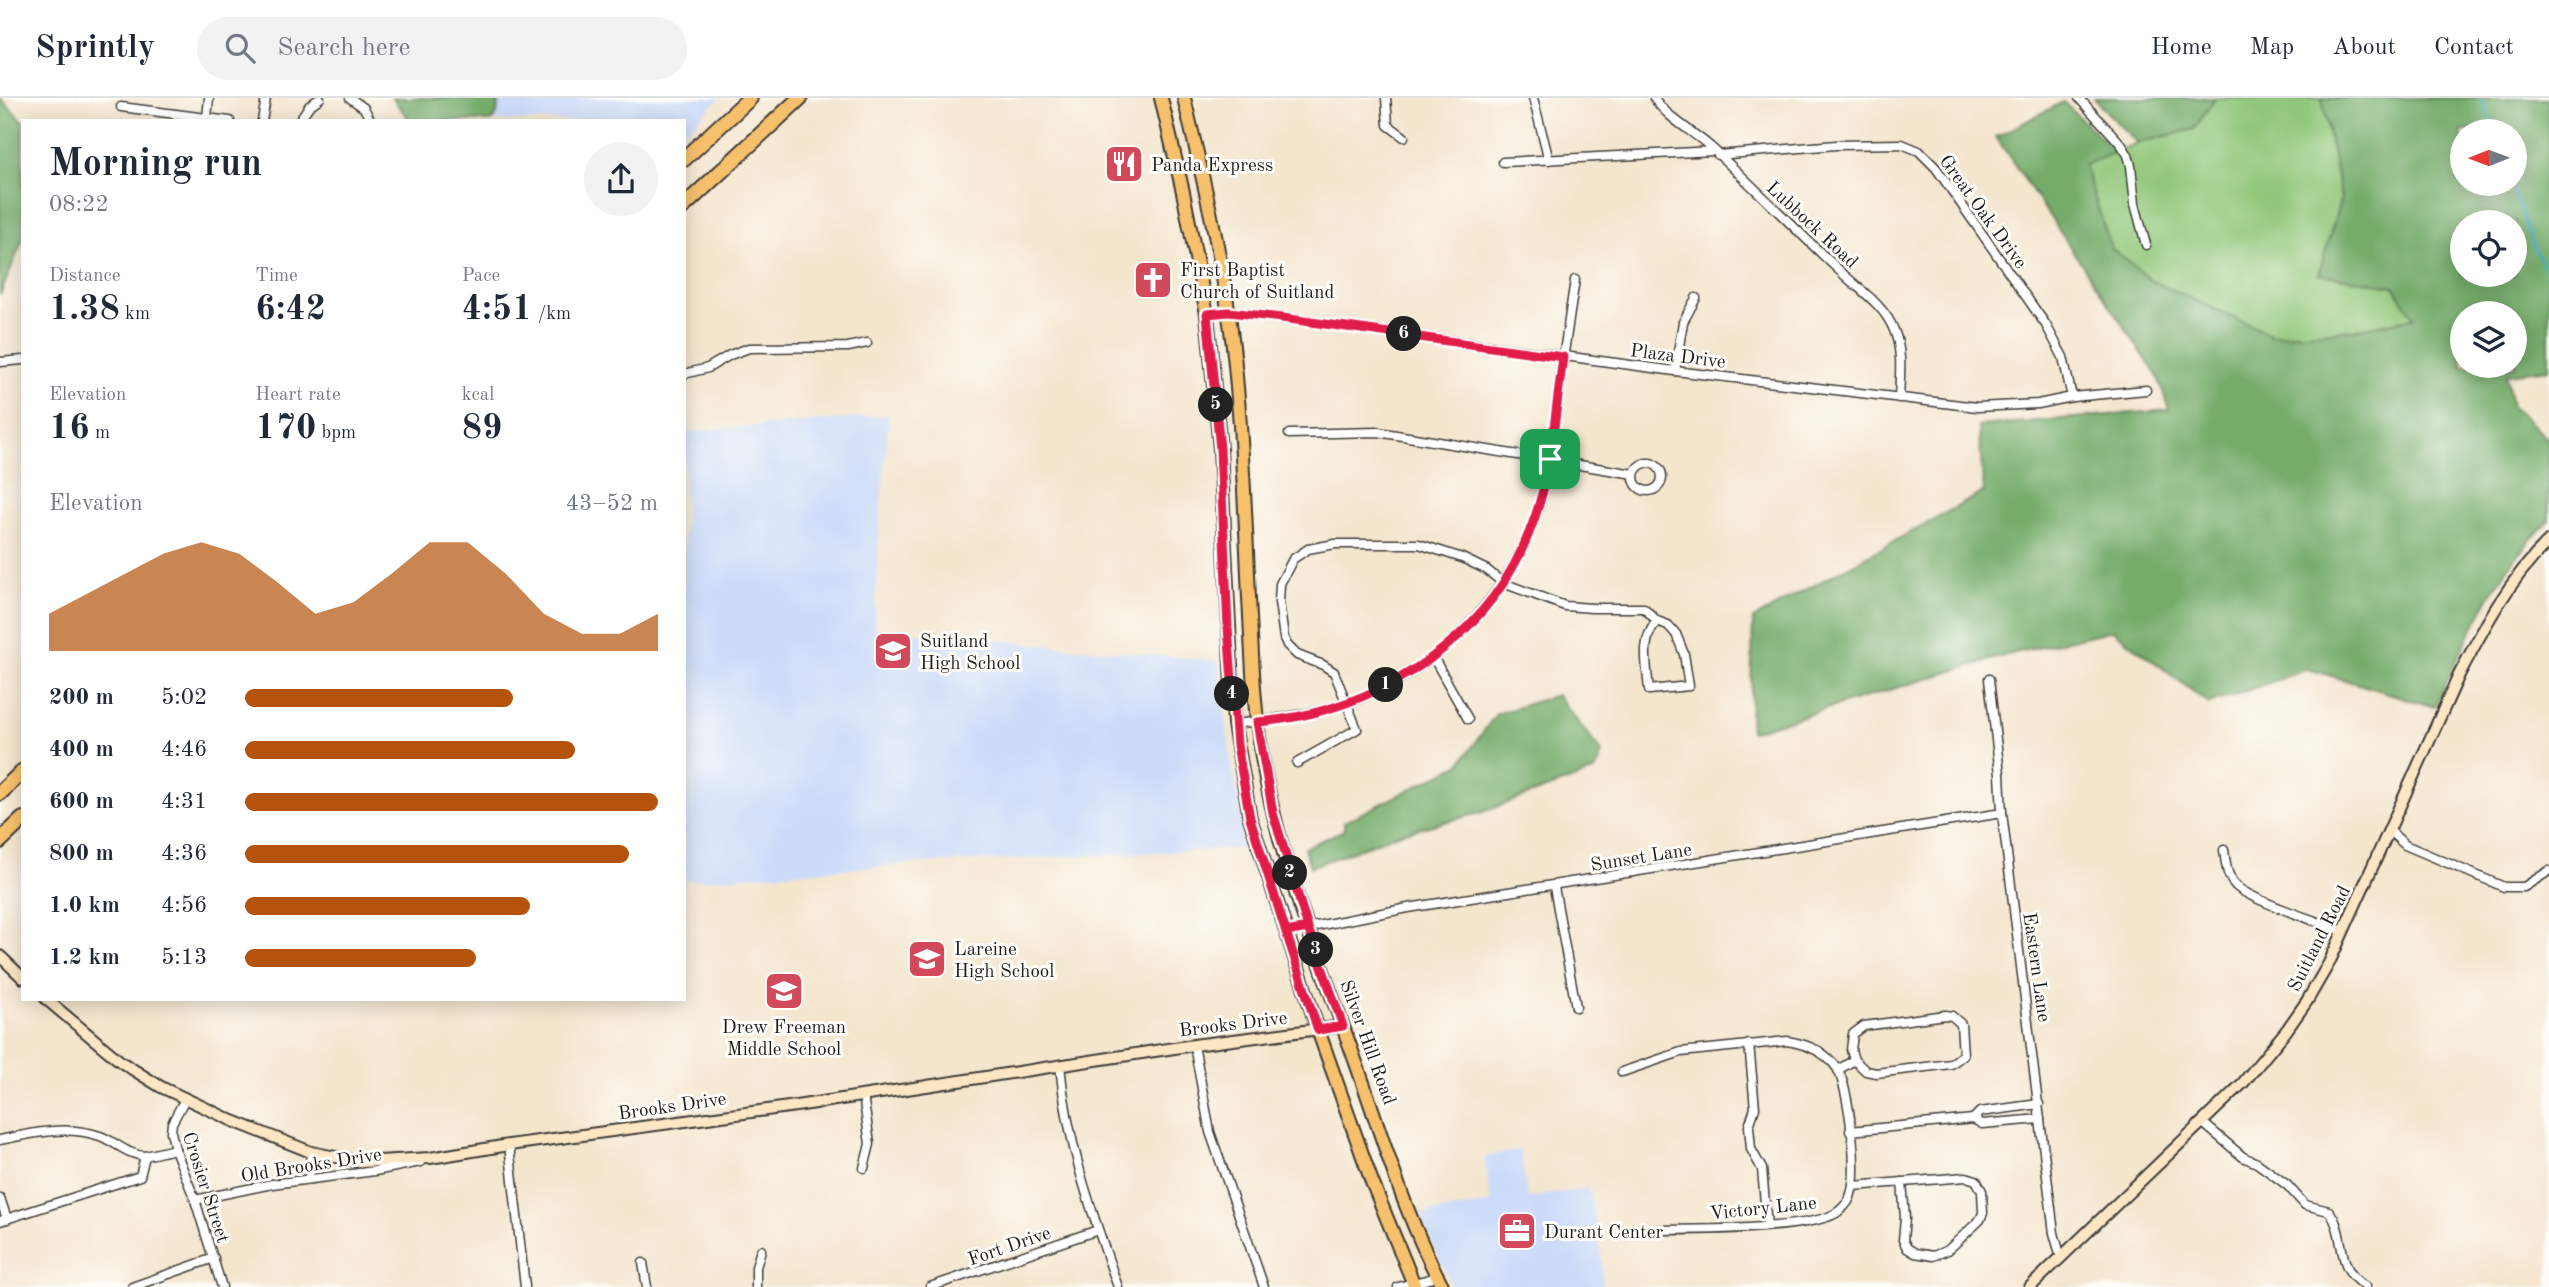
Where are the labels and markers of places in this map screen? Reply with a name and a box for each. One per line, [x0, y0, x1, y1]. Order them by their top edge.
restaurant icon: Panda Express [1103, 143, 1145, 185]
place label: Panda Express [1151, 157, 1273, 176]
church icon: First Baptist Church of Suitland [1132, 259, 1174, 301]
place label: First Baptist Church of Suitland [1180, 262, 1334, 303]
pin: 6 [1386, 316, 1422, 352]
pin: 5 [1198, 388, 1234, 422]
pin [1520, 429, 1580, 489]
school or university icon: Suitland High School [872, 630, 914, 672]
place label: Suitland High School [920, 633, 1020, 674]
pin: 1 [1368, 668, 1404, 702]
pin: 4 [1214, 676, 1250, 712]
pin: 2 [1272, 856, 1308, 890]
pin: 3 [1298, 932, 1334, 968]
school or university icon: Lareine High School [906, 938, 948, 980]
place label: Lareine High School [954, 941, 1054, 982]
school or university icon: Drew Freeman Middle School [763, 970, 805, 1012]
place label: Drew Freeman Middle School [722, 1019, 846, 1060]
office icon: Durant Center [1496, 1210, 1538, 1252]
place label: Durant Center [1544, 1224, 1663, 1243]

